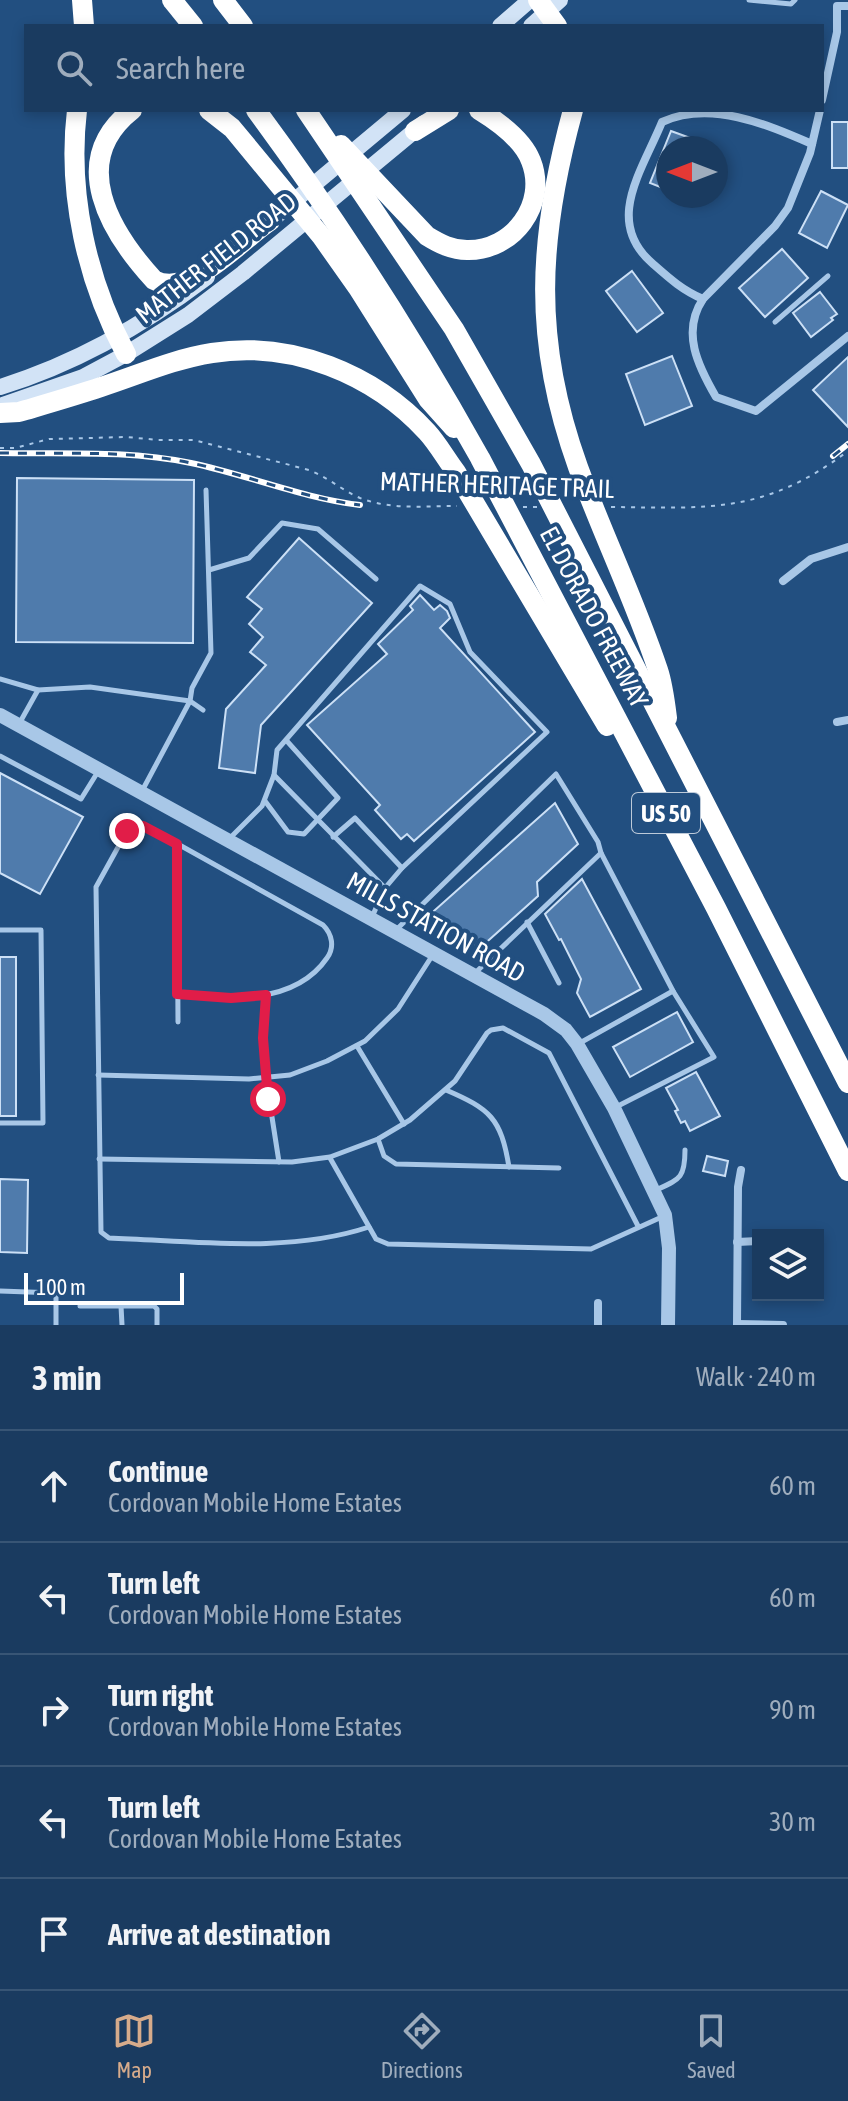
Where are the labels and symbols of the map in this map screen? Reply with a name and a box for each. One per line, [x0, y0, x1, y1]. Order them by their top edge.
north arrow [656, 136, 728, 208]
street label: MATHER FIELD ROAD [130, 186, 302, 330]
street label: MATHER HERITAGE TRAIL [379, 466, 615, 504]
street label: EL DORADO FREEWAY [534, 521, 654, 713]
road number: US 50 [632, 793, 700, 833]
route end [109, 813, 145, 849]
street label: MILLS STATION ROAD [342, 866, 530, 988]
route start [250, 1081, 286, 1117]
scale bar [24, 1269, 184, 1305]

